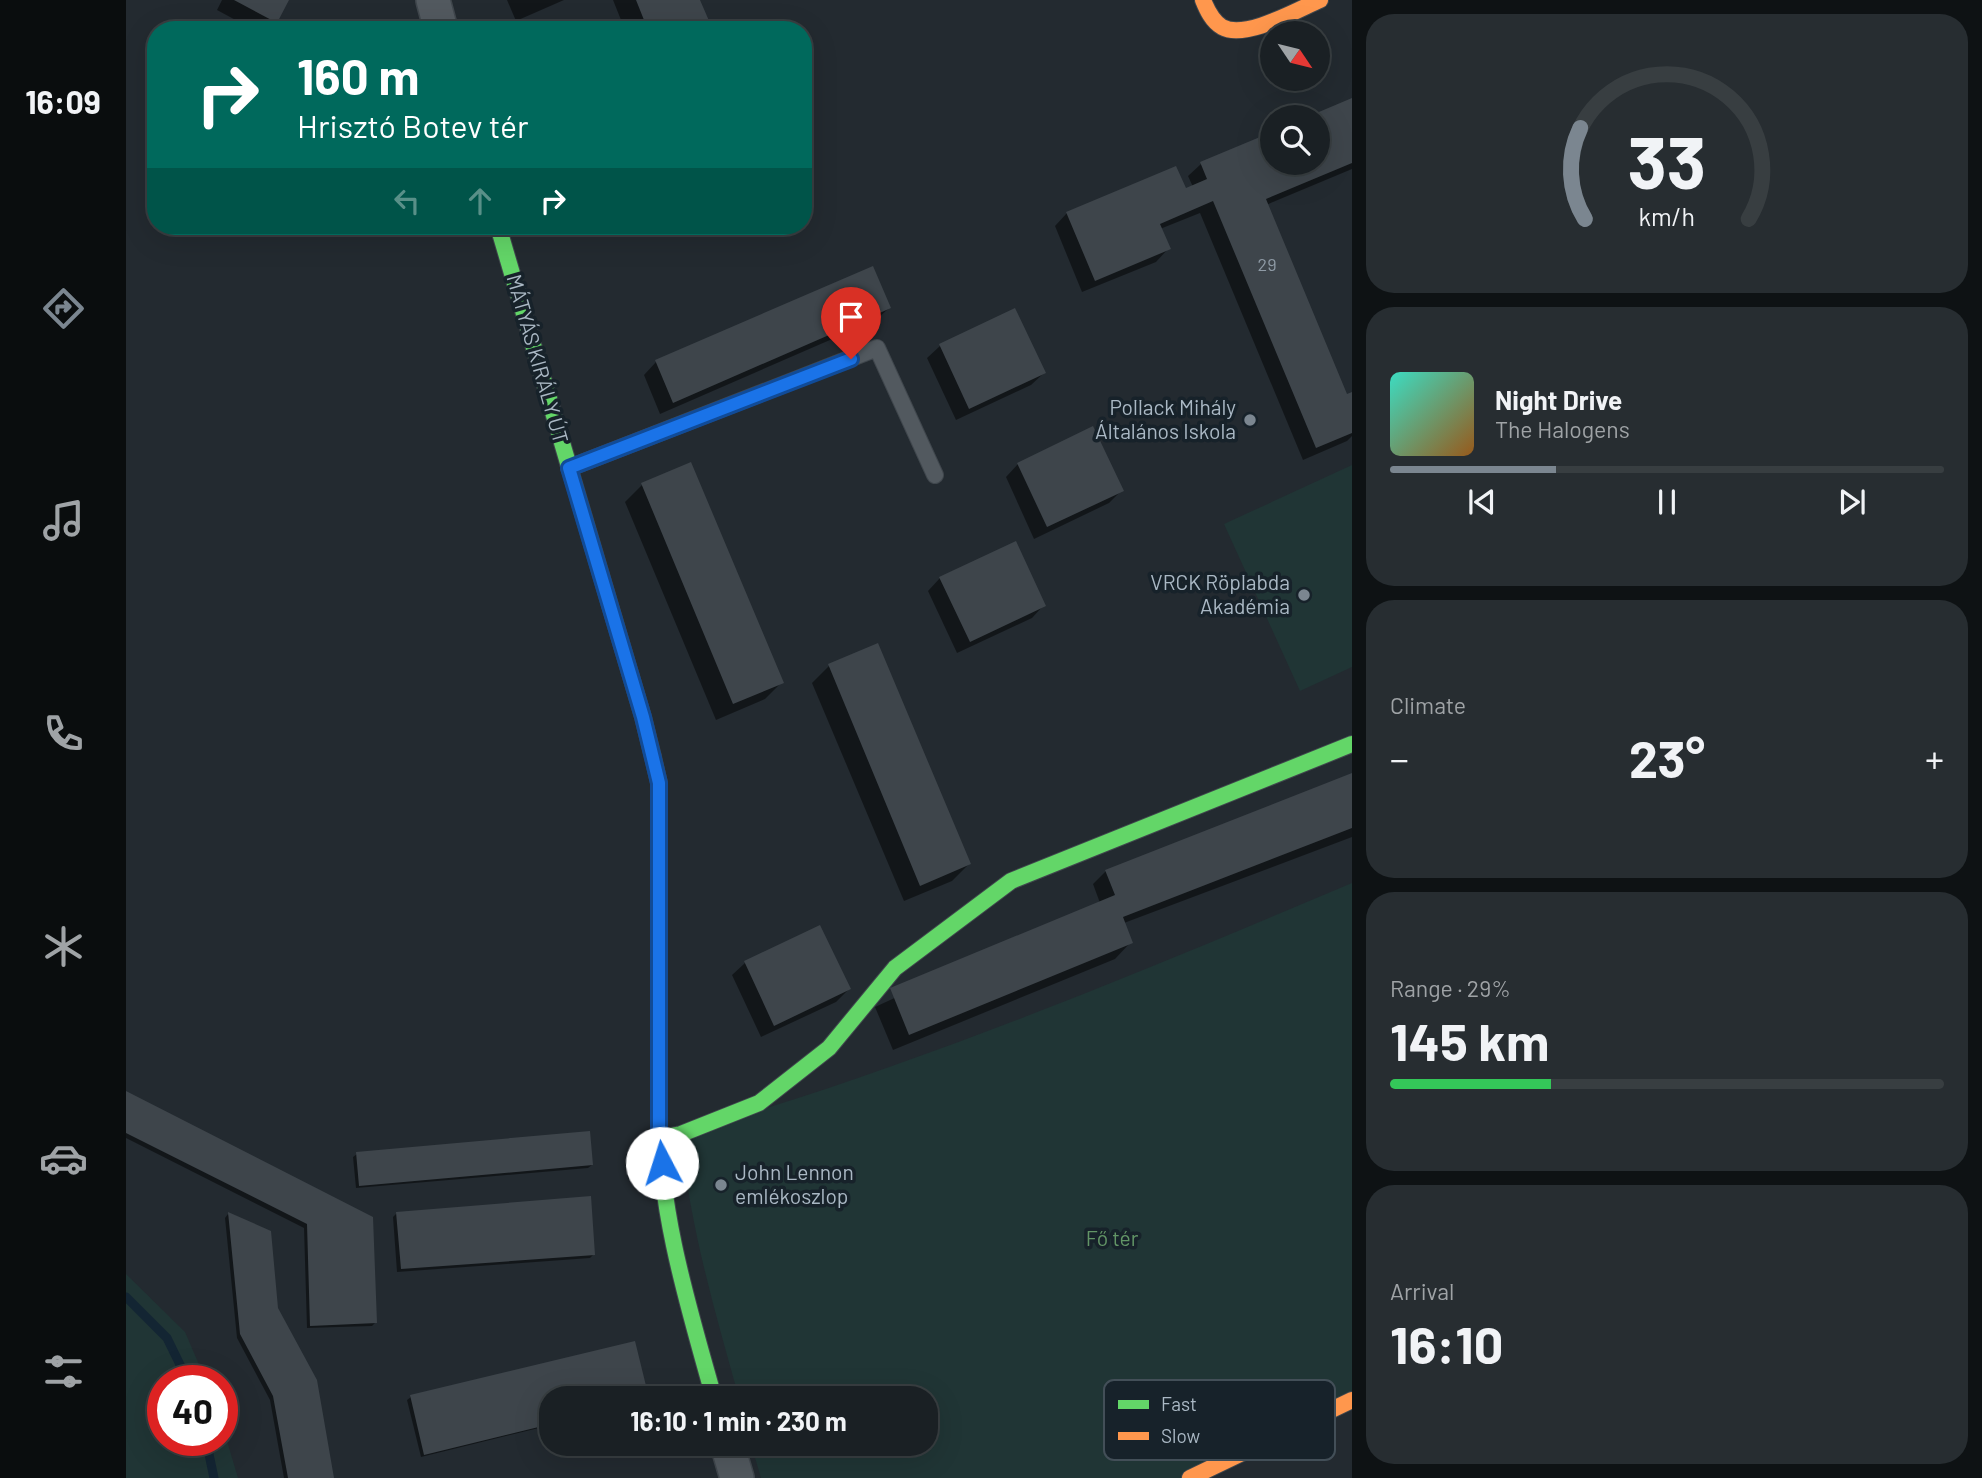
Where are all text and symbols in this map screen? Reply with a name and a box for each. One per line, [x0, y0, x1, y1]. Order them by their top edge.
north arrow [1260, 21, 1330, 91]
map controls [1260, 21, 1330, 175]
text: 160 m [297, 46, 419, 105]
icon: right [182, 49, 273, 140]
text: 16:09 [25, 82, 101, 120]
button: search [1260, 105, 1330, 175]
text: Hrisztó Botev tér [297, 106, 529, 144]
text: 33 [1628, 117, 1706, 205]
icon: left [388, 182, 426, 220]
icon: ahead [461, 182, 499, 220]
icon: right [534, 182, 572, 220]
text: km/h [1639, 201, 1695, 231]
house number: 29 [1257, 253, 1277, 275]
street label: MÁTYÁS KIRÁLY ÚT [502, 271, 575, 446]
icon: directions [39, 284, 88, 333]
pin [821, 287, 881, 359]
icon: arrive [832, 298, 870, 336]
text: Night Drive [1495, 384, 1622, 415]
place label: Pollack Mihály Általános Iskola [1095, 394, 1236, 443]
marker: Pollack Mihály Általános Iskola [1242, 412, 1258, 428]
text: The Halogens [1495, 415, 1630, 443]
icon: previous [1463, 483, 1501, 521]
icon: pause [1648, 483, 1686, 521]
icon: next [1833, 483, 1871, 521]
icon: music [39, 496, 88, 545]
place label: VRCK Röplabda Akadémia [1150, 569, 1290, 618]
marker: VRCK Röplabda Akadémia [1296, 587, 1312, 603]
text: Climate [1390, 691, 1466, 719]
icon: phone [39, 709, 88, 758]
text: 23° [1629, 726, 1705, 788]
text: − [1390, 735, 1409, 781]
text: + [1925, 735, 1944, 781]
icon: climate [39, 922, 88, 971]
text: Range · 29% [1390, 974, 1511, 1002]
text: 145 km [1390, 1009, 1549, 1071]
position arrow [625, 1126, 699, 1200]
icon: car [39, 1134, 88, 1183]
place label: John Lennon emlékoszlop [735, 1159, 854, 1208]
marker: John Lennon emlékoszlop [713, 1177, 729, 1193]
park label: Fő tér [1086, 1225, 1139, 1250]
text: Arrival [1390, 1277, 1454, 1305]
text: 16:10 [1390, 1312, 1503, 1374]
icon: filters [39, 1347, 88, 1396]
speed limit sign: 40 [147, 1365, 238, 1456]
legend [1104, 1380, 1335, 1460]
text: Fast [1161, 1392, 1197, 1415]
text: 16:10 · 1 min · 230 m [630, 1405, 847, 1436]
text: Slow [1161, 1424, 1200, 1447]

